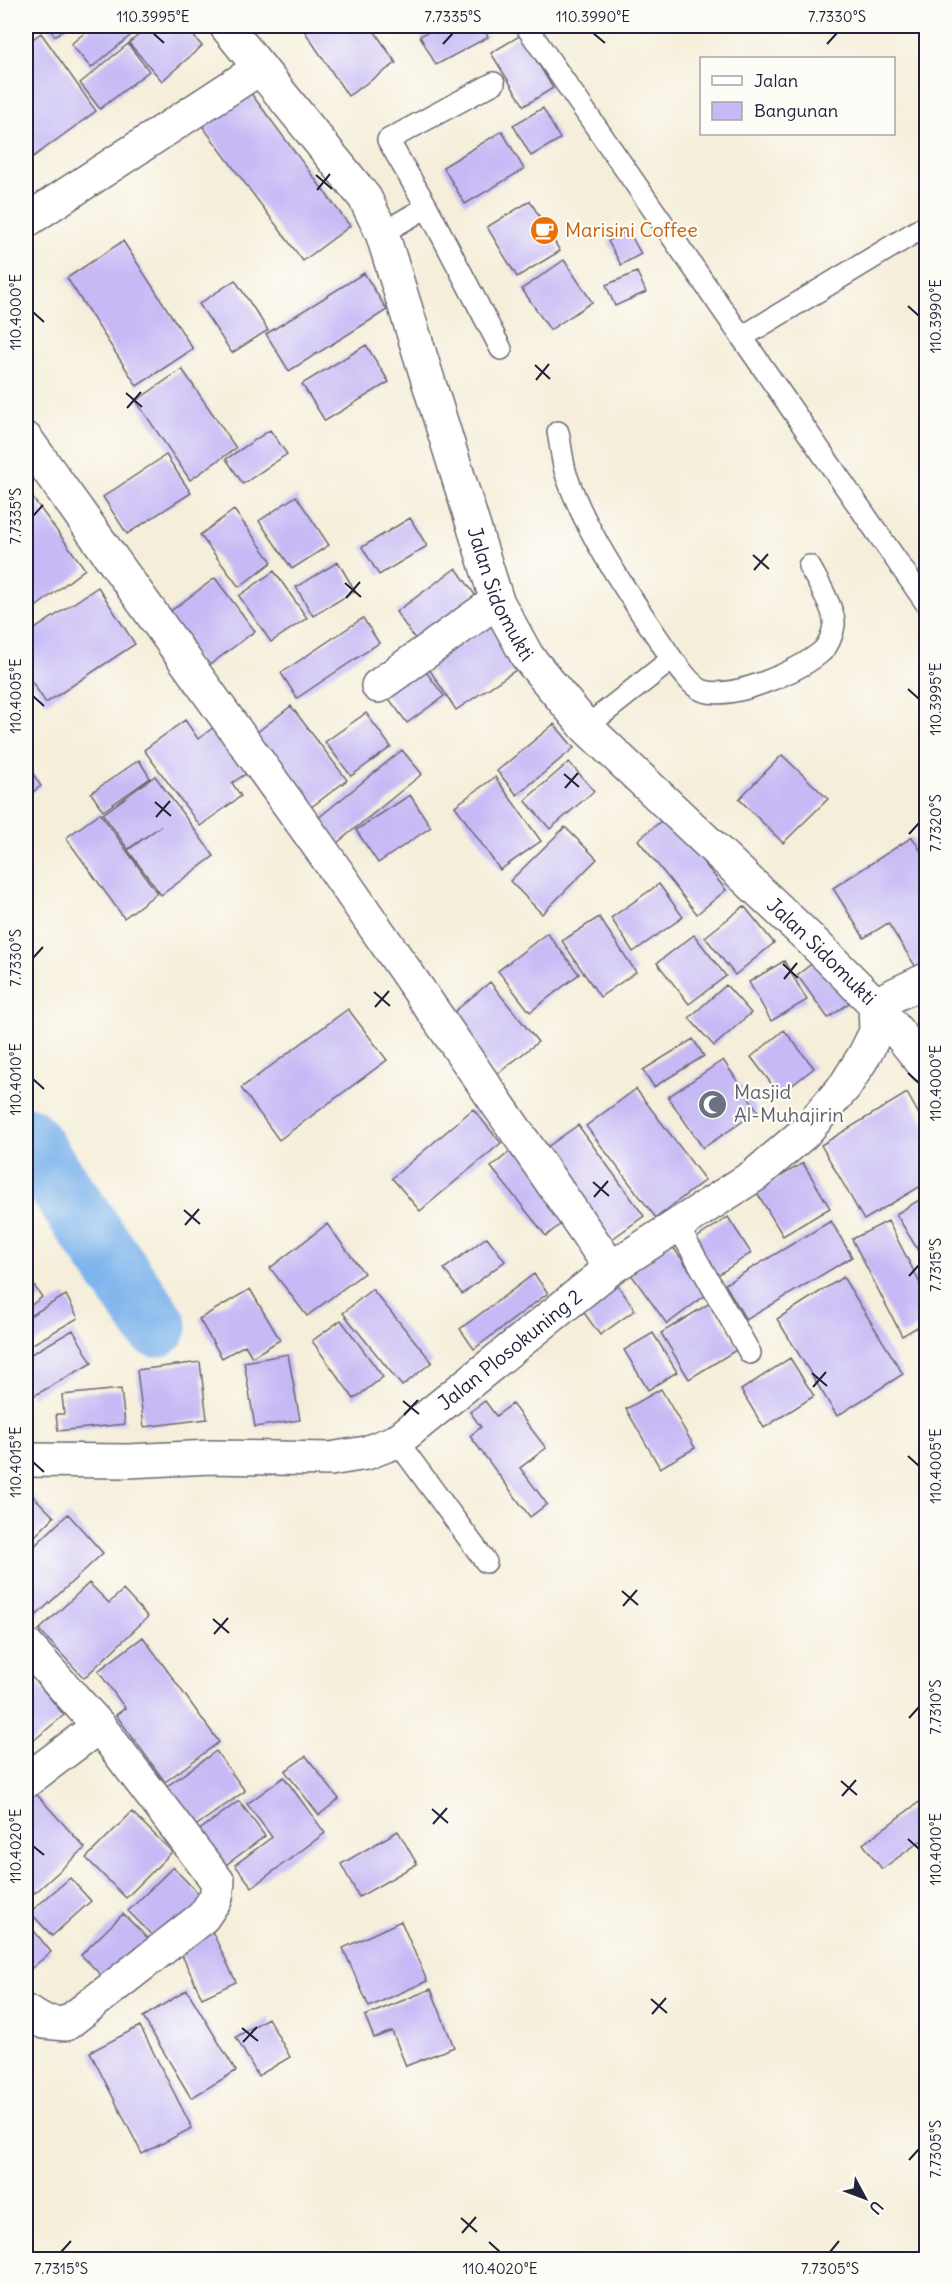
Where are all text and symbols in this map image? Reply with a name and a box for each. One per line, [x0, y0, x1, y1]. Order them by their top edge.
text: 110.3995°E [116, 7, 190, 26]
text: 7.7335°S [425, 7, 481, 26]
text: 110.3990°E [556, 7, 630, 26]
text: 7.7330°S [808, 7, 866, 26]
legend [700, 57, 895, 135]
text: Jalan [754, 69, 798, 92]
text: Bangunan [754, 99, 838, 122]
cafe icon: Marisini Coffee [528, 214, 560, 246]
place label: Marisini Coffee [565, 217, 698, 242]
text: 110.4000°E [6, 273, 25, 350]
text: 110.3990°E [926, 279, 945, 353]
text: 7.7335°S [6, 488, 25, 544]
street label: Jalan Sidomukti [463, 524, 539, 666]
text: 110.4005°E [6, 658, 25, 734]
text: 110.3995°E [926, 662, 945, 736]
text: 7.7320°S [926, 794, 945, 852]
street label: Jalan Sidomukti [762, 892, 882, 1010]
text: 7.7330°S [6, 929, 25, 987]
text: 110.4010°E [6, 1042, 25, 1115]
text: 110.4000°E [926, 1044, 945, 1121]
place label: Masjid Al-Muhajirin [734, 1079, 844, 1127]
mosque icon: Masjid Al-Muhajirin [697, 1088, 729, 1120]
text: 7.7315°S [926, 1238, 945, 1292]
street label: Jalan Plosokuning 2 [432, 1284, 587, 1415]
text: 110.4015°E [6, 1426, 25, 1498]
text: 110.4005°E [926, 1428, 945, 1504]
text: 7.7310°S [926, 1679, 945, 1735]
text: 110.4020°E [6, 1808, 25, 1884]
text: 110.4010°E [926, 1812, 945, 1885]
text: 7.7305°S [926, 2120, 945, 2178]
north arrow [835, 2168, 895, 2228]
text: U [865, 2197, 887, 2219]
text: 7.7315°S [34, 2259, 88, 2278]
text: 110.4020°E [462, 2259, 538, 2278]
text: 7.7305°S [801, 2259, 859, 2278]

